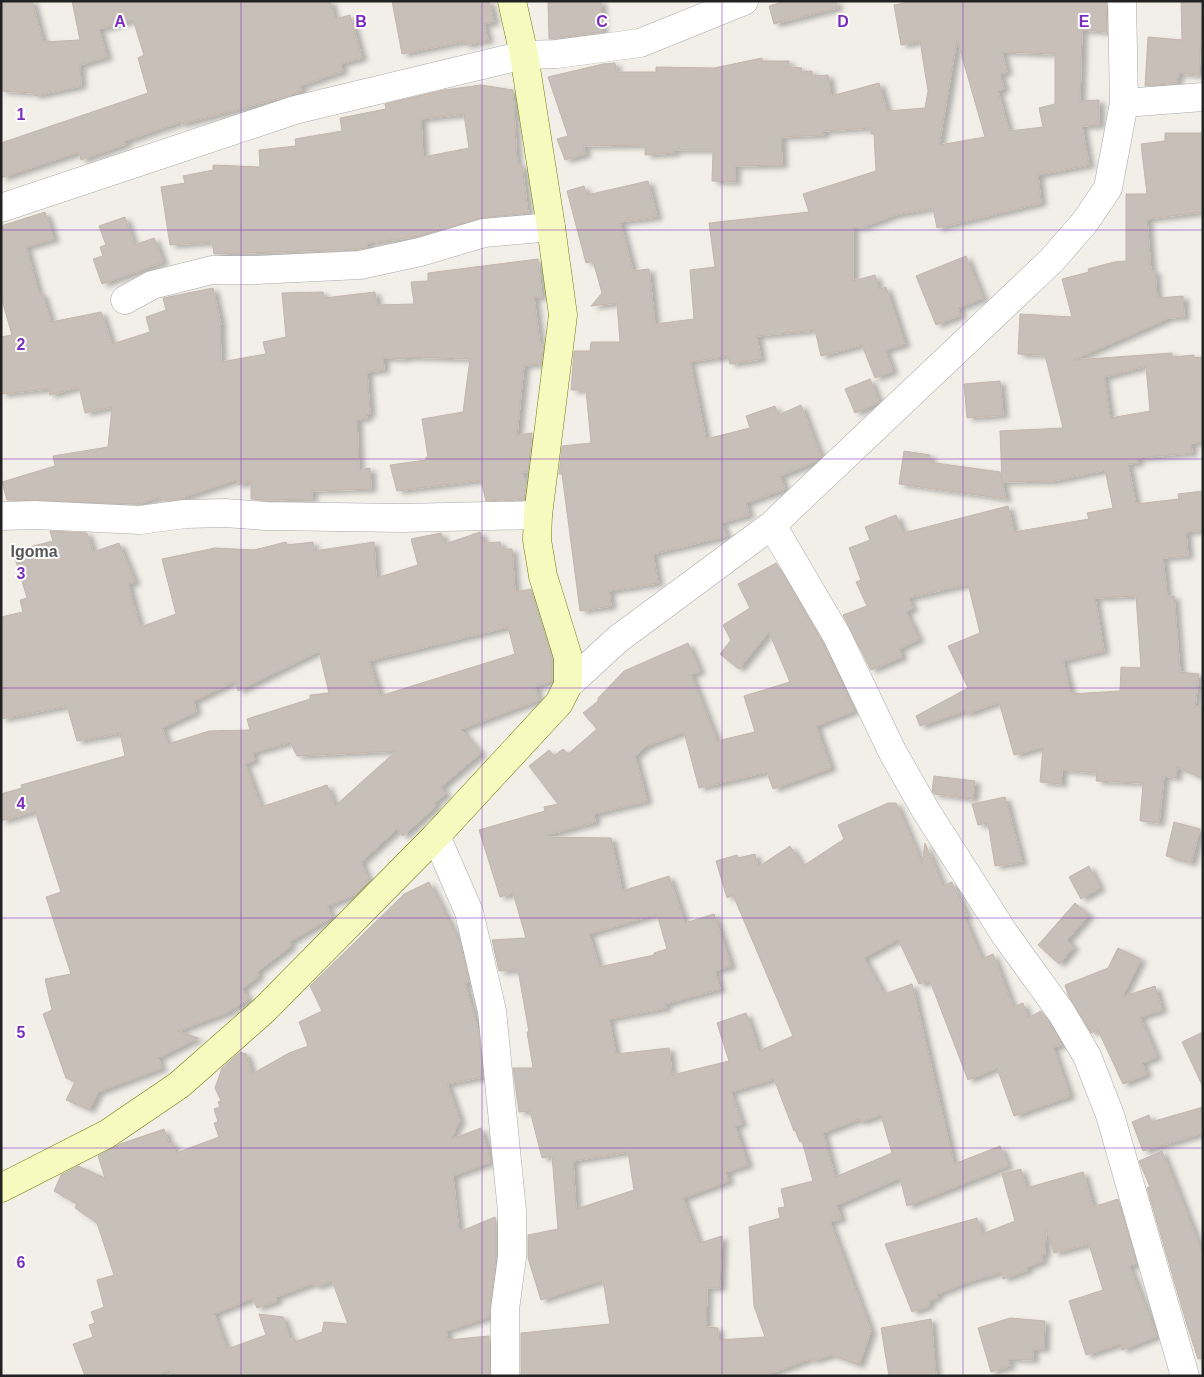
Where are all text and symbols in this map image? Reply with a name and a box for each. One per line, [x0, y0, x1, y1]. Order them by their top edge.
text: A [114, 13, 126, 30]
text: B [355, 13, 367, 30]
text: C [596, 13, 608, 30]
text: D [837, 13, 849, 30]
text: E [1079, 13, 1090, 30]
text: 1 [17, 106, 26, 123]
text: 2 [17, 336, 26, 353]
district label: Igoma [10, 543, 58, 560]
text: 3 [17, 565, 26, 582]
text: 4 [17, 795, 26, 812]
text: 5 [17, 1024, 26, 1041]
text: 6 [17, 1254, 26, 1271]

